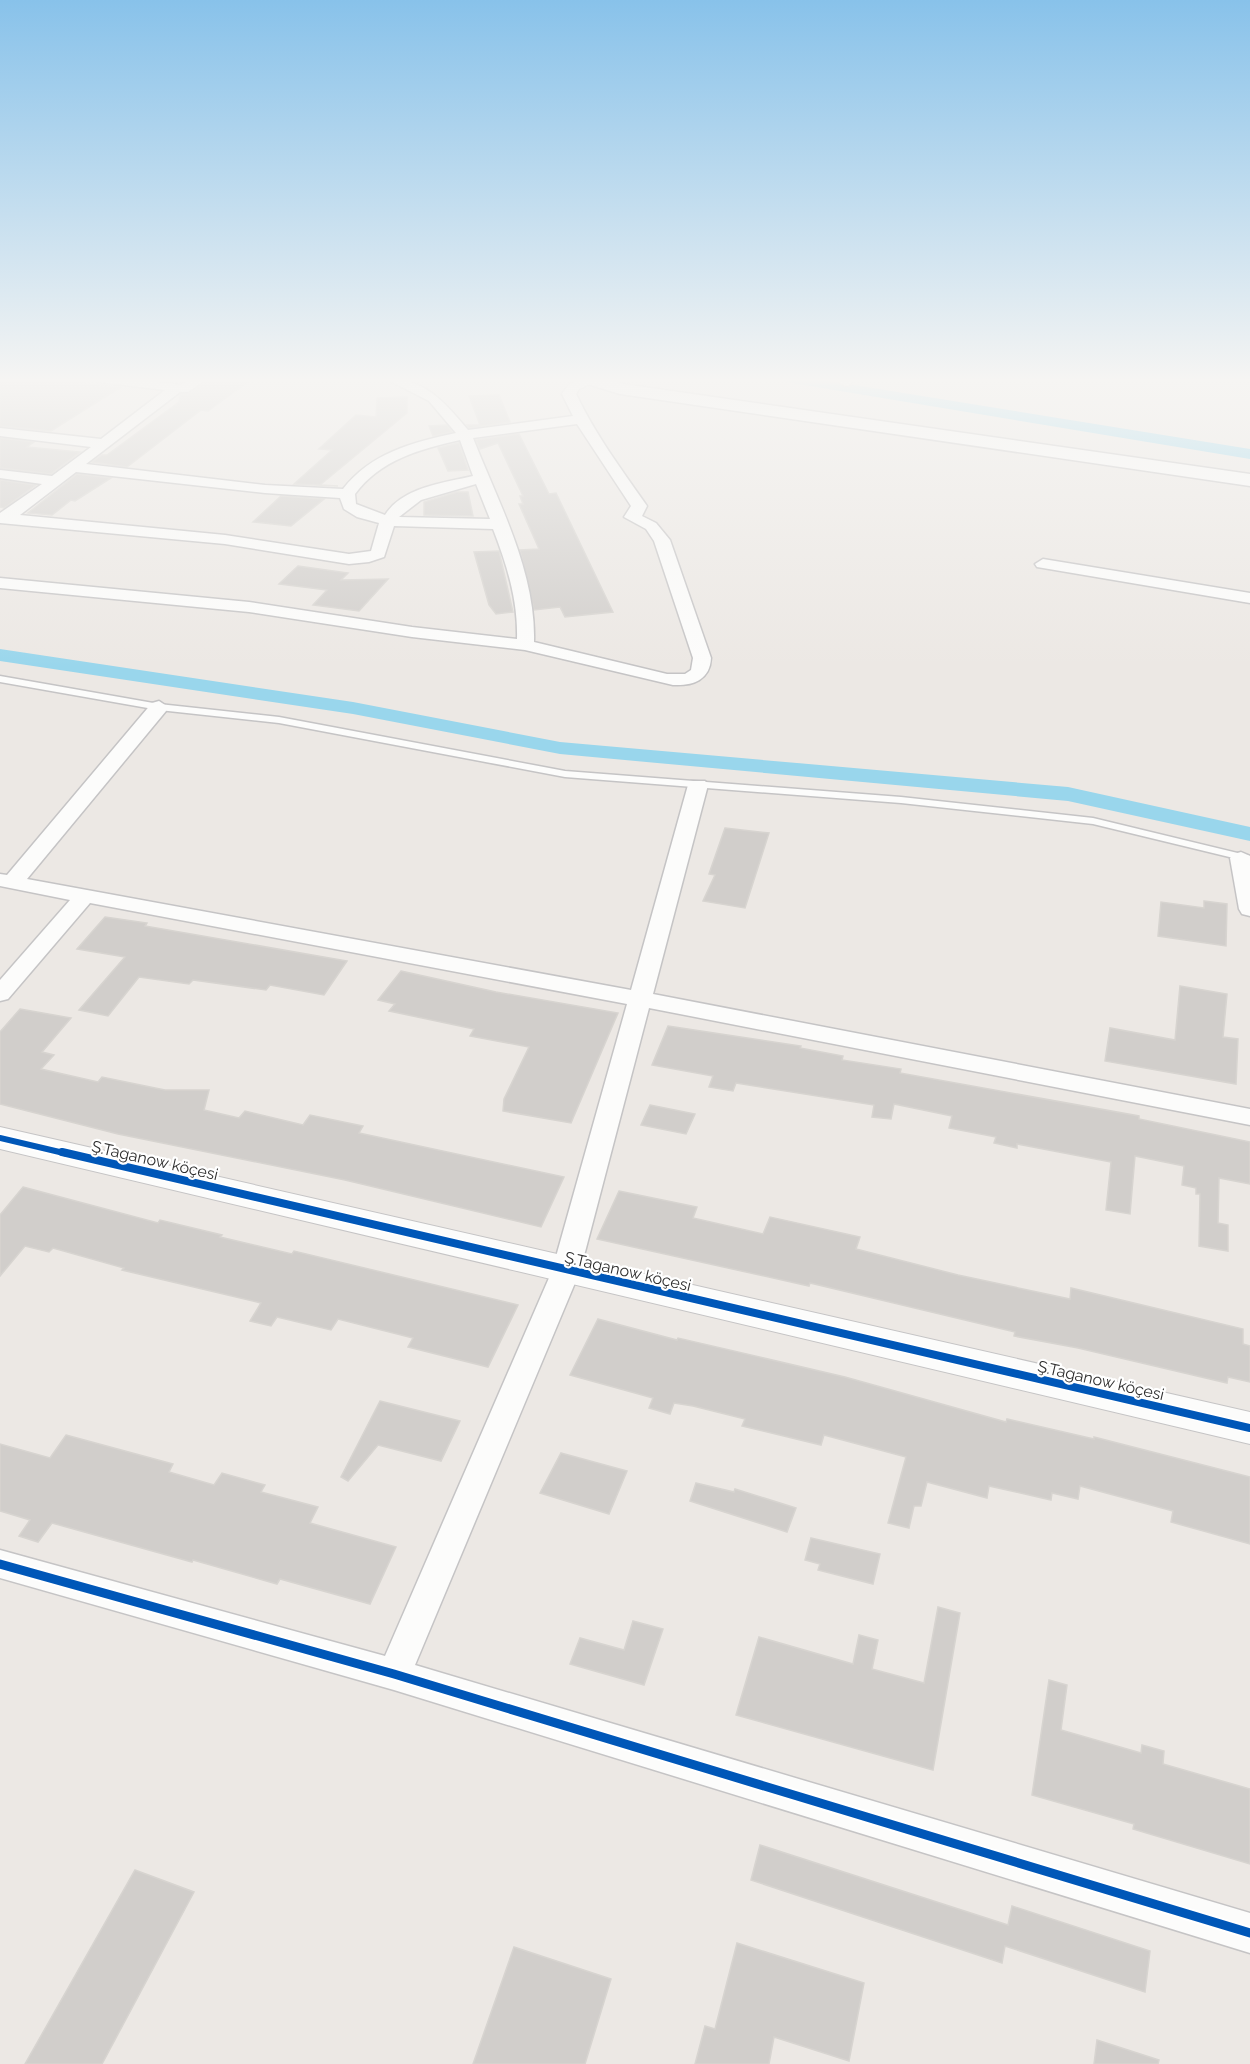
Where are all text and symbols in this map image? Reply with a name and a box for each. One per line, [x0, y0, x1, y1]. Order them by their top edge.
street label: Ş.Taganow köçesi [90, 1137, 220, 1184]
street label: Ş.Taganow köçesi [563, 1248, 693, 1295]
street label: Ş.Taganow köçesi [1036, 1357, 1166, 1404]

